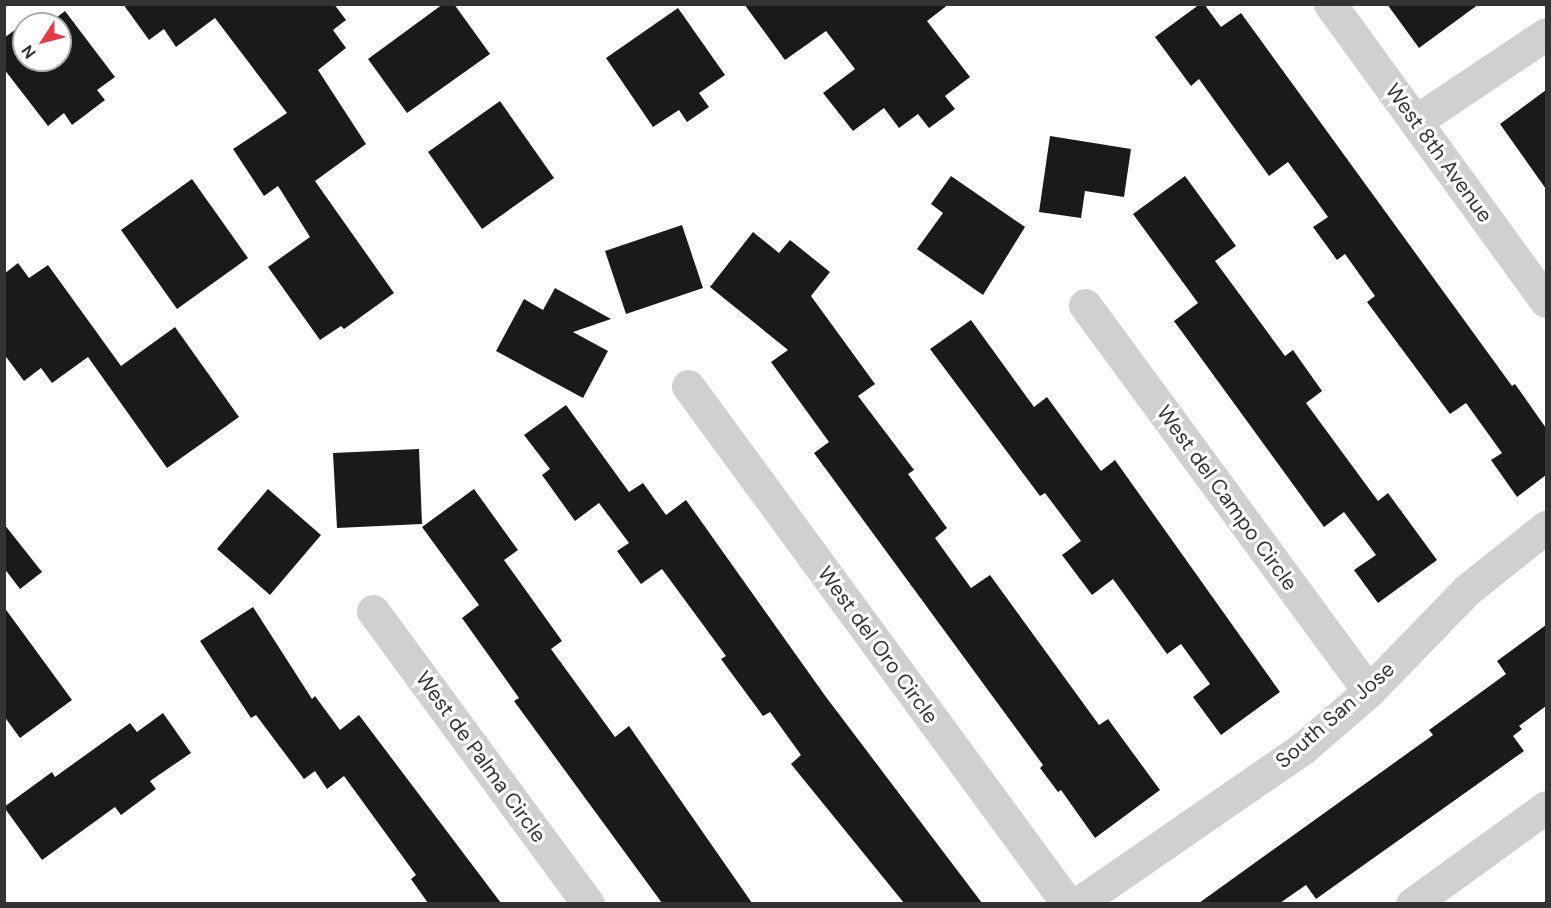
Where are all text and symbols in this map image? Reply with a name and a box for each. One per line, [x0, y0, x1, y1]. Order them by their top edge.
north arrow [12, 12, 72, 72]
text: N [17, 41, 41, 63]
street label: West 8th Avenue [1380, 79, 1498, 227]
street label: West del Campo Circle [1151, 400, 1303, 596]
street label: West del Oro Circle [812, 561, 944, 729]
street label: South San Jose [1270, 657, 1400, 773]
street label: West de Palma Circle [410, 667, 552, 847]

